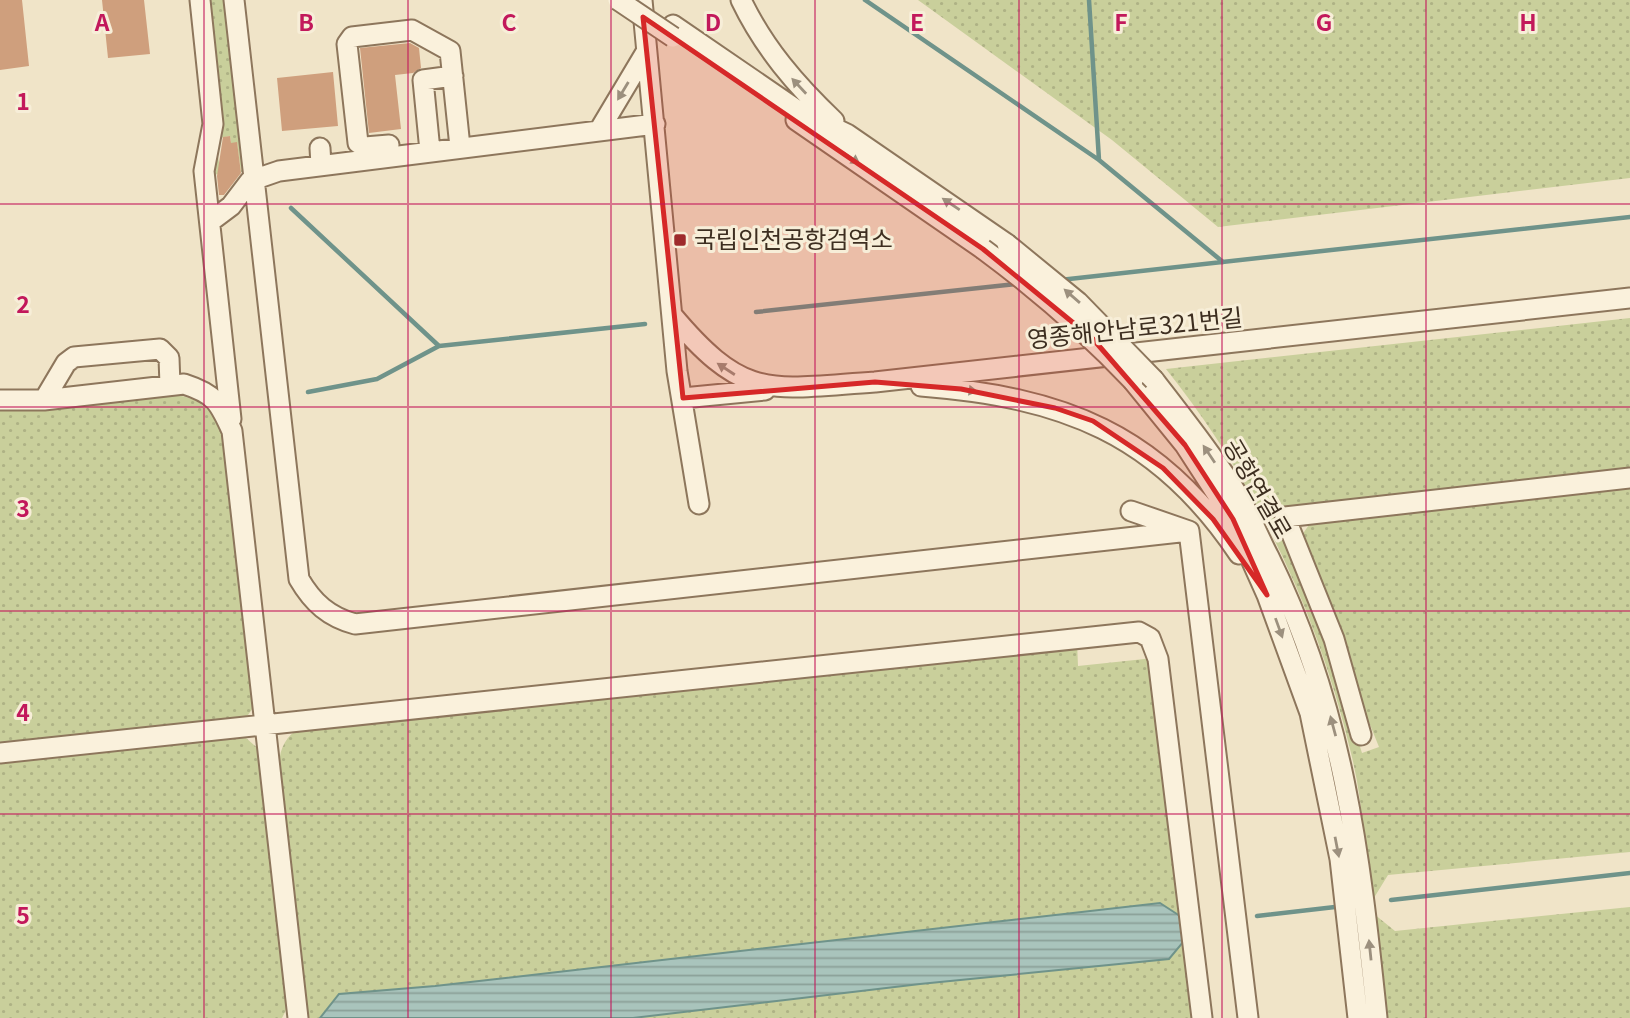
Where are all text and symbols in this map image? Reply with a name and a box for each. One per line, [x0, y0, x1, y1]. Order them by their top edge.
text: A [94, 4, 110, 38]
text: B [298, 4, 314, 38]
text: C [501, 4, 517, 38]
text: D [705, 4, 721, 38]
text: E [910, 4, 924, 38]
text: F [1114, 4, 1128, 38]
text: G [1316, 4, 1332, 38]
text: H [1519, 4, 1537, 38]
one-way arrow [791, 78, 807, 95]
one-way arrow [617, 81, 629, 100]
text: 1 [16, 83, 30, 117]
one-way arrow [842, 151, 860, 165]
one-way arrow [942, 197, 960, 211]
place label: 국립인천공항검역소 [694, 220, 893, 255]
marker: 국립인천공항검역소 [672, 232, 688, 248]
text: 2 [16, 286, 30, 320]
one-way arrow [1063, 288, 1081, 304]
street label: 영종해안남로321번길 [1025, 298, 1244, 355]
one-way arrow [716, 363, 736, 376]
one-way arrow [956, 385, 978, 396]
street label: 공항연결로 [1216, 431, 1302, 544]
one-way arrow [1202, 445, 1216, 463]
text: 3 [16, 490, 30, 524]
one-way arrow [1274, 617, 1285, 638]
text: 4 [16, 694, 30, 728]
one-way arrow [1327, 715, 1337, 736]
one-way arrow [1332, 836, 1343, 858]
text: 5 [16, 897, 30, 931]
one-way arrow [1364, 939, 1375, 961]

